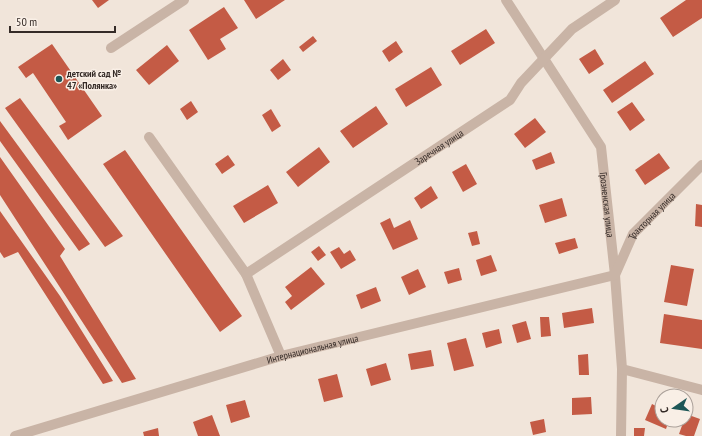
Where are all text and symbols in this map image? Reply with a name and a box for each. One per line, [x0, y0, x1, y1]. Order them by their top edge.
scale bar [10, 8, 115, 34]
text: 50 m [16, 14, 37, 29]
place label: детский сад № 47 «Полянка» [66, 67, 122, 92]
marker: детский сад № 47 «Полянка» [54, 74, 64, 84]
street label: Заречная улица [412, 126, 466, 168]
street label: Грозненская улица [597, 171, 617, 238]
street label: Тракторная улица [625, 189, 678, 242]
street label: Интернациональная улица [265, 331, 359, 366]
north arrow [654, 388, 694, 428]
text: С [657, 406, 672, 414]

